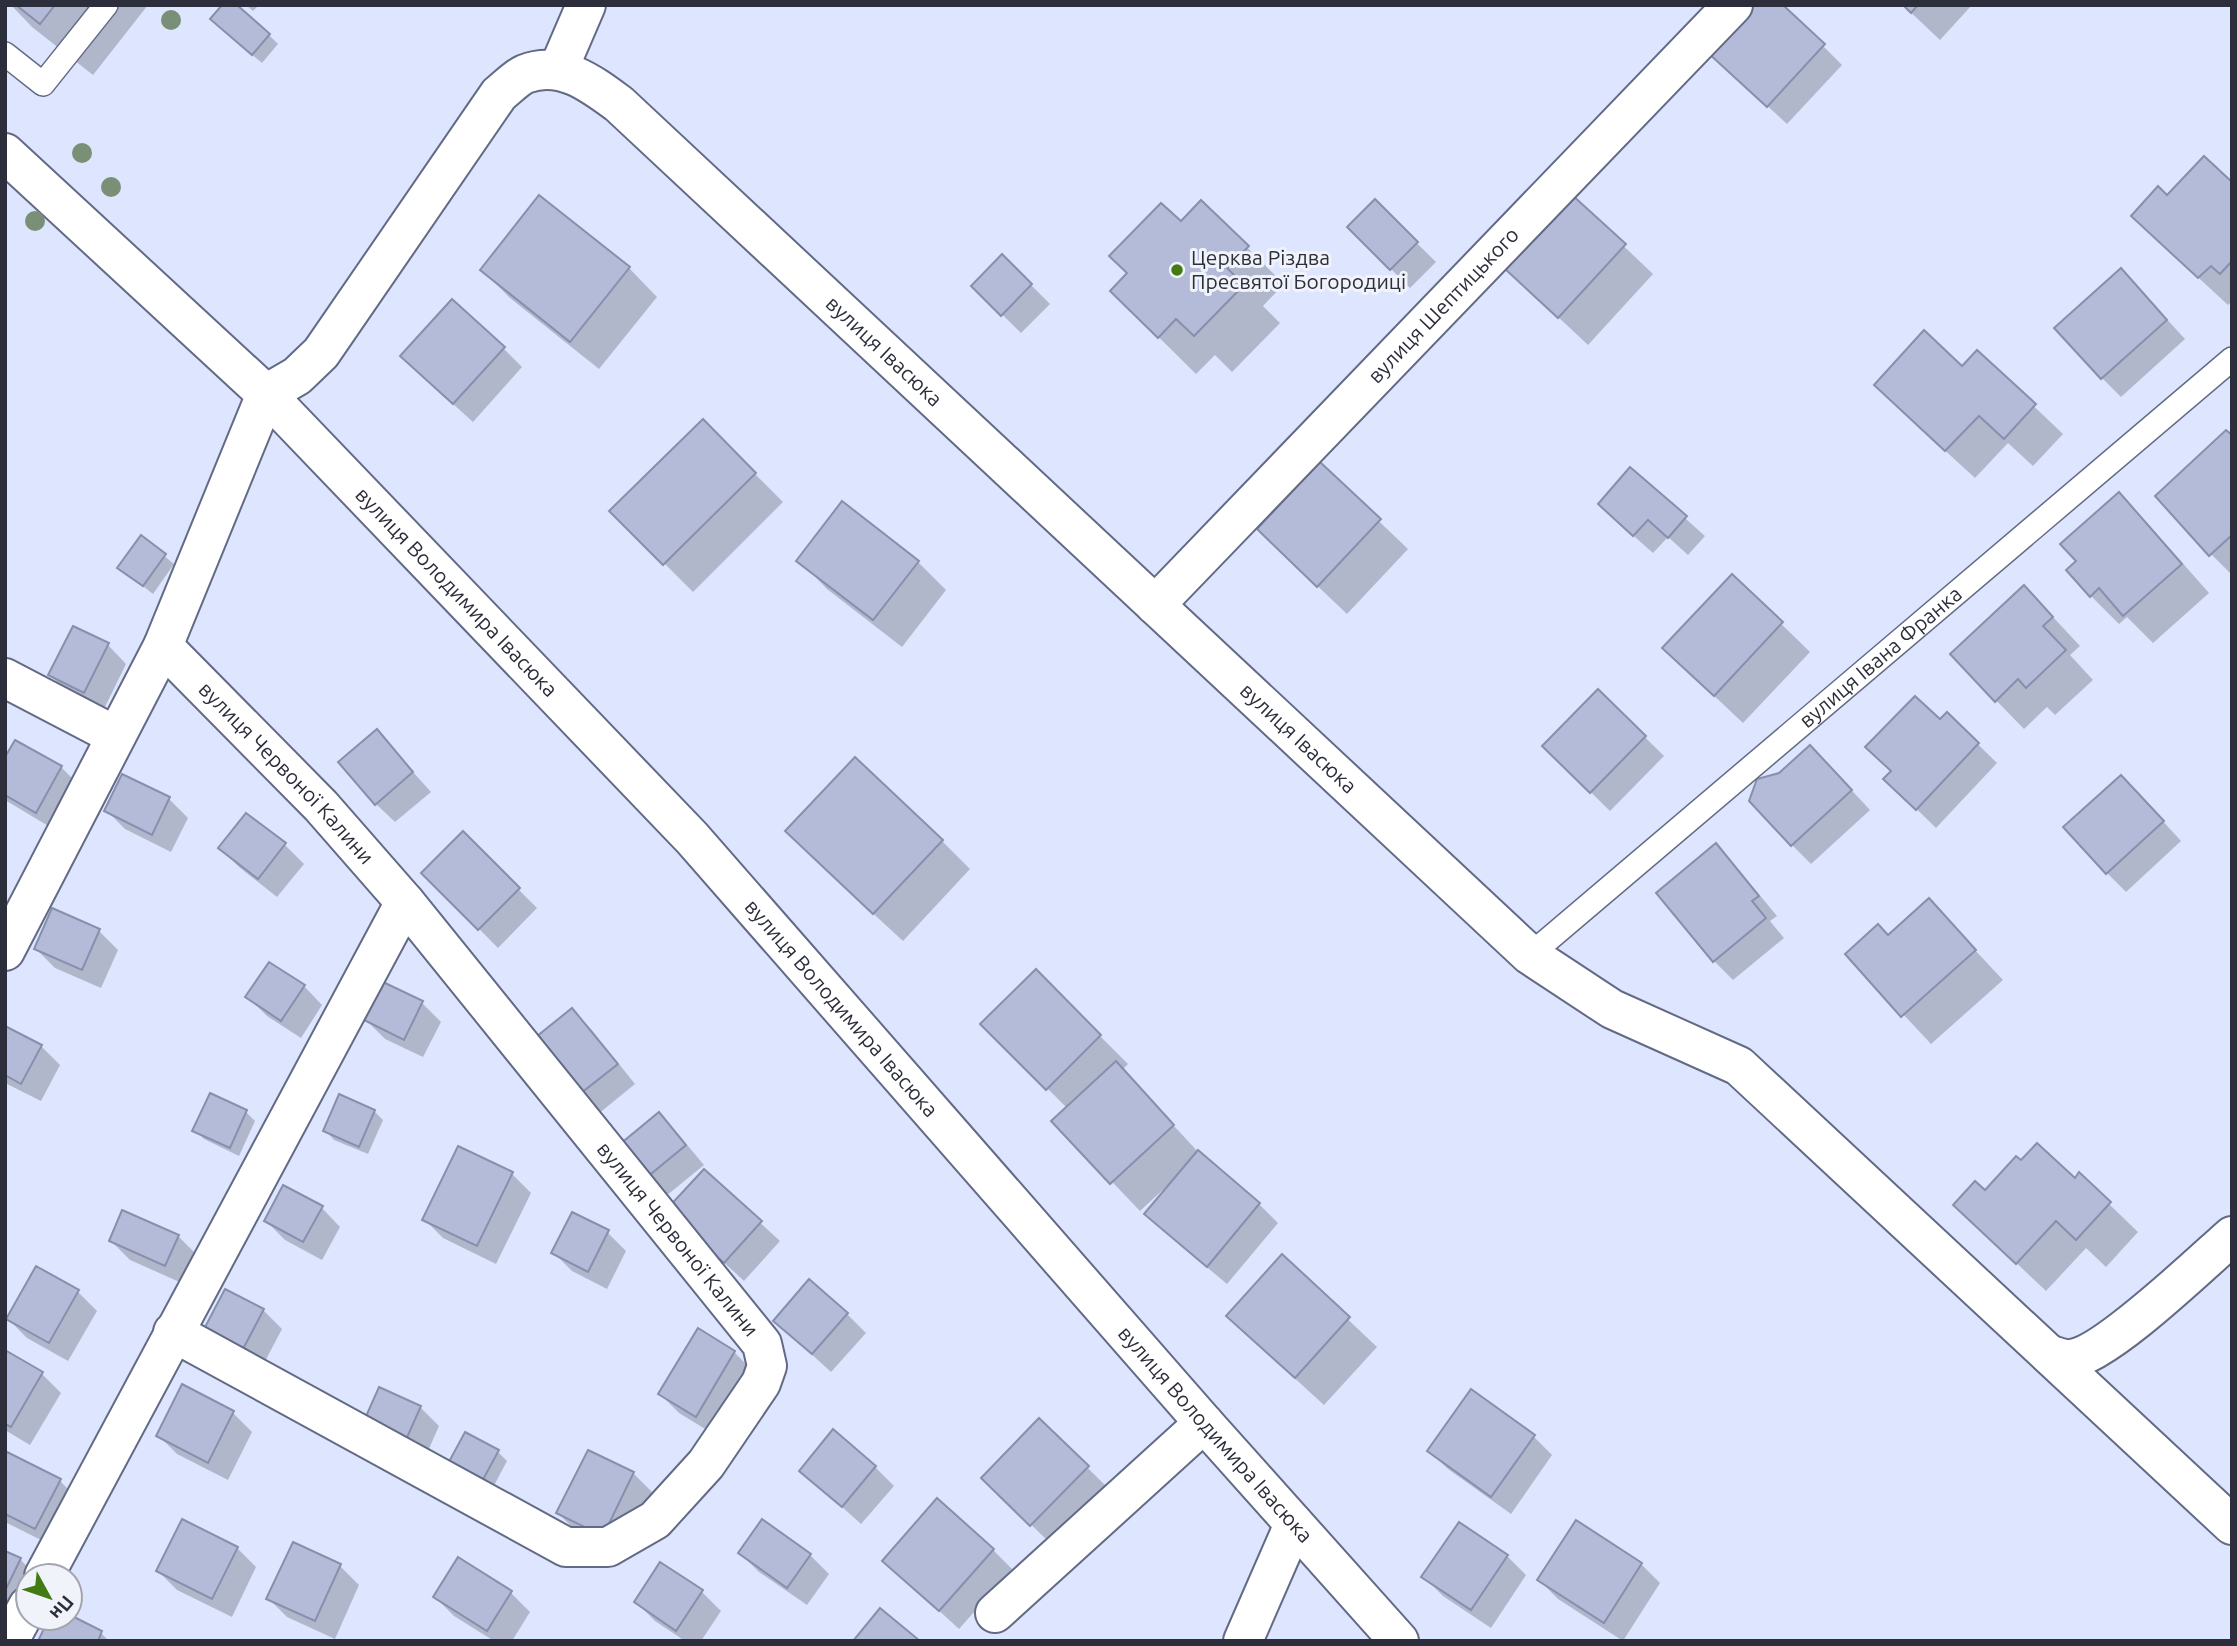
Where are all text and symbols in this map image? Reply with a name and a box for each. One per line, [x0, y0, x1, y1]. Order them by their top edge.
street label: вулиця Шептицького [1363, 222, 1523, 388]
place label: Церква Різдва Пресвятої Богородиці [1191, 245, 1406, 293]
marker: Церква Різдва Пресвятої Богородиці [1169, 262, 1185, 278]
street label: вулиця Івасюка [821, 291, 948, 411]
street label: вулиця Володимира Івасюка [351, 482, 563, 701]
street label: вулиця Івана Франка [1794, 581, 1966, 732]
street label: вулиця Червоної Калини [194, 676, 379, 869]
street label: вулиця Івасюка [1236, 678, 1362, 798]
street label: вулиця Володимира Івасюка [740, 894, 943, 1121]
street label: вулиця Червоної Калини [593, 1137, 764, 1341]
street label: вулиця Володимира Івасюка [1114, 1321, 1318, 1547]
north arrow [14, 1562, 84, 1632]
text: Пн [46, 1591, 78, 1625]

